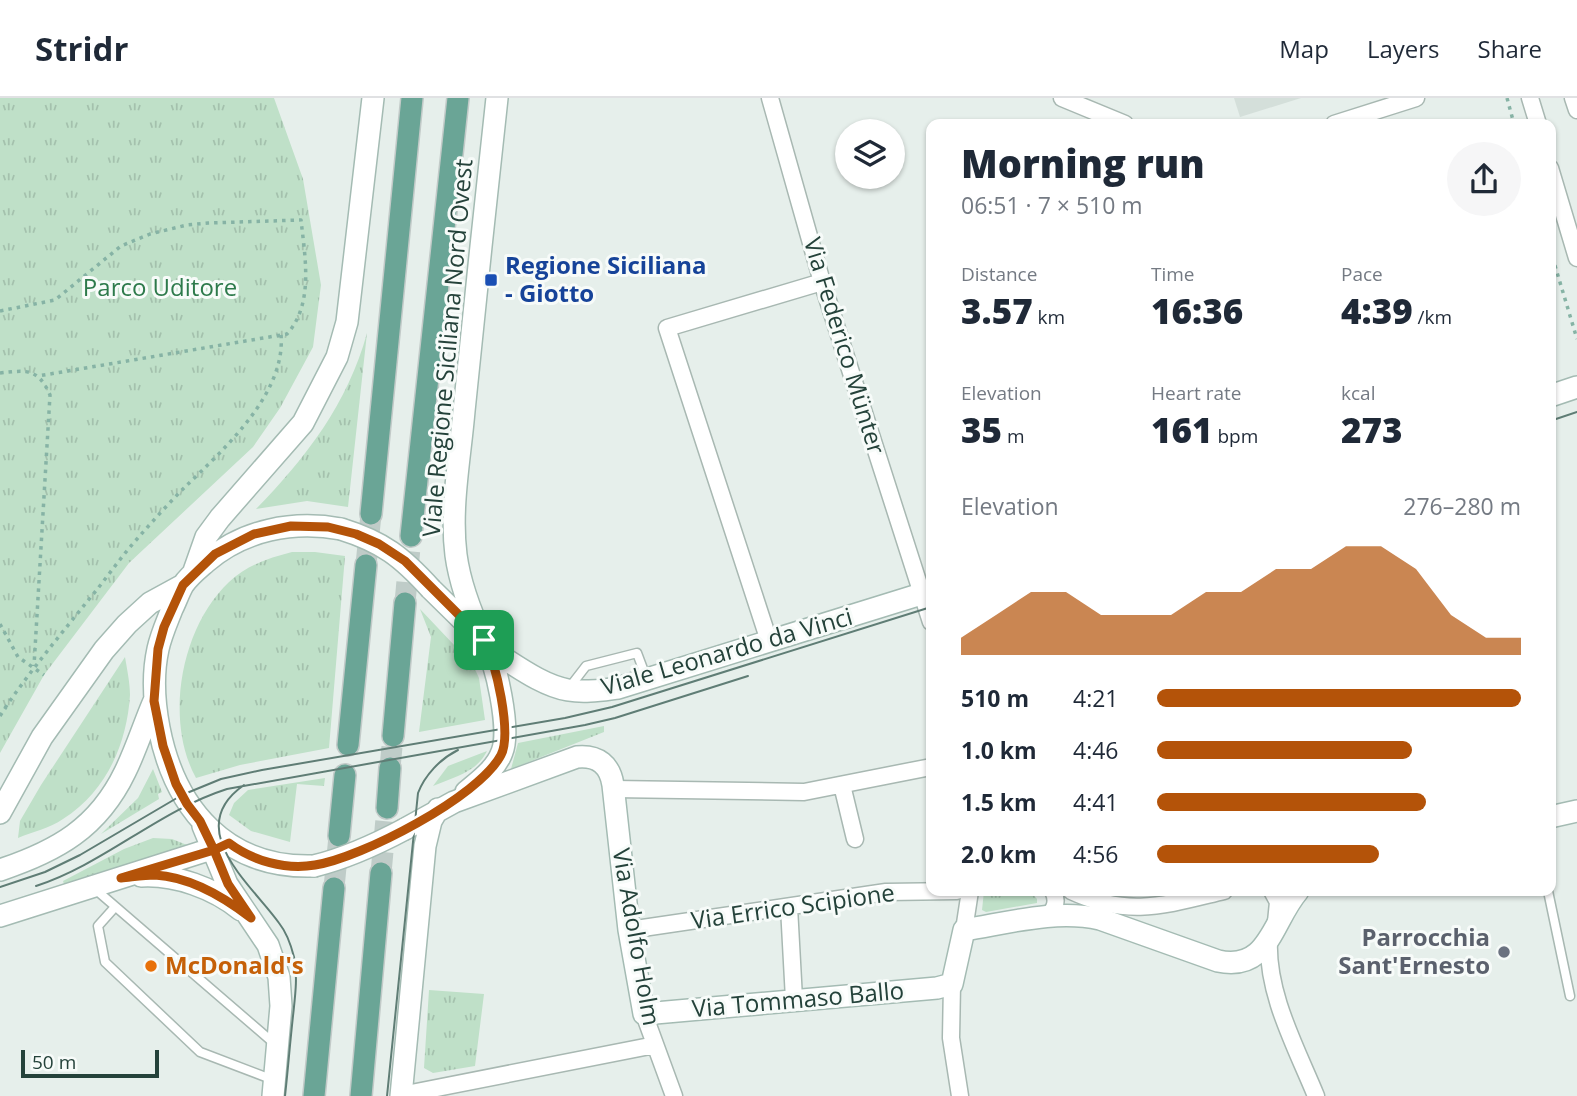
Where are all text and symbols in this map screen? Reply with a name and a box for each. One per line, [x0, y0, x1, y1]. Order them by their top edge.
text: Stridr [35, 26, 128, 71]
text: Map [1279, 32, 1329, 65]
text: Layers [1367, 32, 1440, 65]
text: Share [1478, 32, 1542, 65]
map controls [835, 119, 905, 189]
button: layers [835, 119, 905, 189]
text: Morning run [961, 137, 1205, 189]
button: share [1447, 142, 1521, 216]
street label: Viale Regione Siciliana Nord Ovest [414, 157, 479, 538]
text: 06:51 · 7 × 510 m [961, 189, 1143, 221]
street label: Via Federico Münter [797, 233, 894, 458]
place label: Regione Siciliana - Giotto [505, 248, 707, 309]
text: Distance [961, 261, 1037, 287]
text: Time [1151, 261, 1195, 287]
text: Pace [1341, 261, 1383, 287]
park label: Parco Uditore [83, 270, 237, 303]
marker: Regione Siciliana - Giotto [483, 272, 499, 288]
text: 3.57 [961, 287, 1033, 334]
text: 16:36 [1151, 287, 1243, 334]
text: 4:39 [1341, 287, 1413, 334]
text: km [1033, 304, 1065, 330]
text: /km [1413, 304, 1452, 330]
text: Elevation [961, 380, 1042, 406]
text: Heart rate [1151, 380, 1241, 406]
text: kcal [1341, 380, 1375, 406]
text: 35 [961, 406, 1002, 453]
text: 161 [1151, 406, 1213, 453]
text: 273 [1341, 406, 1403, 453]
text: m [1002, 423, 1025, 449]
text: bpm [1213, 423, 1258, 449]
text: Elevation [961, 490, 1059, 522]
text: 276–280 m [1403, 490, 1521, 522]
street label: Viale Leonardo da Vinci [597, 599, 856, 702]
pin [454, 610, 514, 670]
icon: arrive [465, 621, 503, 659]
text: 510 m [961, 682, 1029, 714]
text: 4:21 [1073, 682, 1119, 714]
text: 1.0 km [961, 734, 1037, 766]
text: 4:46 [1073, 734, 1119, 766]
text: 1.5 km [961, 786, 1037, 818]
text: 4:41 [1073, 786, 1119, 818]
text: 2.0 km [961, 838, 1037, 870]
text: 4:56 [1073, 838, 1119, 870]
street label: Via Adolfo Holm [606, 846, 669, 1028]
street label: Via Errico Scipione [689, 875, 897, 936]
place label: Parrocchia Sant'Ernesto [1338, 920, 1490, 981]
marker: Parrocchia Sant'Ernesto [1496, 944, 1512, 960]
place label: McDonald's [165, 948, 304, 981]
marker: McDonald's [143, 958, 159, 974]
street label: Via Tommaso Ballo [690, 973, 905, 1024]
scale bar [21, 1047, 159, 1079]
text: 50 m [32, 1049, 76, 1075]

